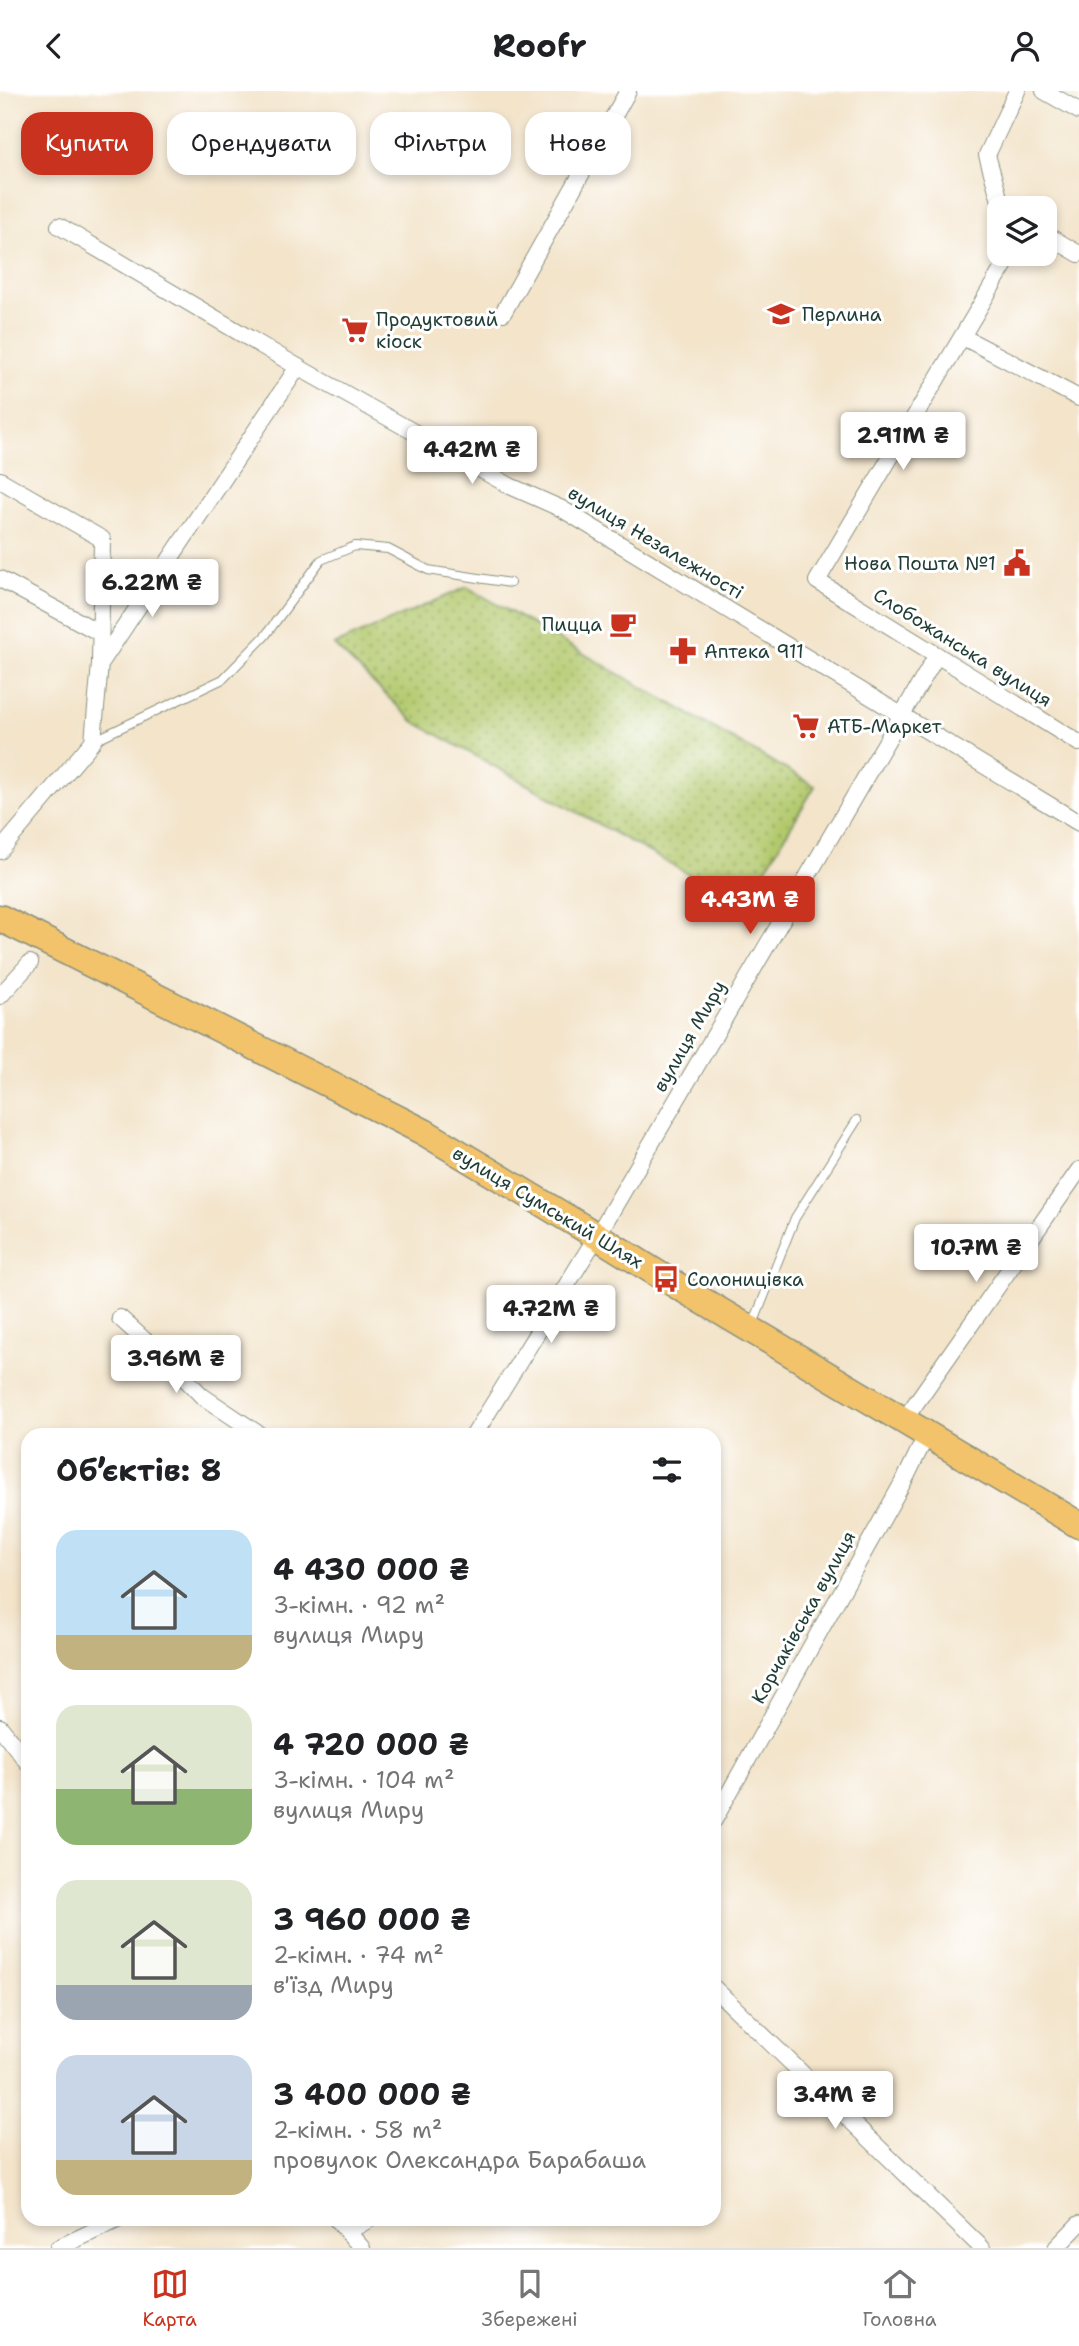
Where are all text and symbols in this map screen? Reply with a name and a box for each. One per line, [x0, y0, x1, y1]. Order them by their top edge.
text: Roofr [492, 24, 587, 67]
icon: back [35, 27, 73, 65]
icon: person [1006, 27, 1044, 65]
chip: Купити [21, 112, 153, 175]
chip: Орендувати [167, 112, 356, 175]
chip: Фільтри [370, 112, 511, 175]
chip: Нове [525, 112, 631, 175]
map controls [987, 196, 1057, 266]
button: layers [987, 196, 1057, 266]
school or university icon: Перлина [766, 299, 796, 329]
place label: Перлина [802, 302, 882, 327]
place label: Продуктовий кіоск [376, 307, 498, 354]
supermarket icon: Продуктовий кіоск [340, 315, 370, 345]
pin: 2.91M ₴ [838, 413, 968, 472]
text: 2.91M ₴ [857, 420, 949, 450]
pin: 4.42M ₴ [407, 427, 537, 486]
text: 4.42M ₴ [423, 434, 521, 464]
street label: вулиця Незалежності [563, 480, 748, 605]
public building icon: Нова Пошта №1 [1002, 548, 1032, 578]
place label: Нова Пошта №1 [844, 551, 996, 576]
pin: 6.22M ₴ [87, 559, 217, 619]
text: 6.22M ₴ [102, 567, 202, 597]
street label: Слобожанська вулиця [869, 582, 1057, 713]
cafe icon: Пицца [608, 609, 638, 639]
place label: Пицца [542, 612, 602, 637]
pharmacy icon: Аптека 911 [668, 636, 698, 666]
place label: Аптека 911 [704, 639, 804, 664]
supermarket icon: АТБ-Маркет [791, 711, 821, 741]
place label: АТБ-Маркет [827, 714, 942, 739]
pin: 4.43M ₴ [685, 877, 815, 936]
text: 4.43M ₴ [701, 884, 799, 914]
street label: вулиця Миру [647, 976, 731, 1097]
street label: вулиця Сумський Шлях [448, 1141, 648, 1274]
pin: 10.7M ₴ [911, 1225, 1041, 1284]
text: 10.7M ₴ [930, 1232, 1022, 1262]
bus stop icon: Солоницівка [651, 1264, 681, 1294]
place label: Солоницівка [687, 1267, 804, 1292]
pin: 4.72M ₴ [486, 1285, 616, 1345]
text: 4.72M ₴ [502, 1293, 600, 1323]
pin: 3.96M ₴ [111, 1335, 241, 1395]
text: 3.96M ₴ [127, 1343, 225, 1373]
text: Об’єктів: 8 [56, 1450, 222, 1491]
icon: filters [648, 1451, 686, 1489]
street label: Корчаківська вулиця [746, 1526, 861, 1708]
text: 4 430 000 ₴ [273, 1549, 470, 1590]
icon: home [112, 1558, 196, 1642]
text: 3-кімн. · 92 m² [273, 1590, 445, 1620]
text: вулиця Миру [273, 1620, 424, 1650]
text: 4 720 000 ₴ [273, 1724, 469, 1765]
icon: home [112, 1733, 196, 1817]
text: 3-кімн. · 104 m² [273, 1765, 454, 1795]
text: вулиця Миру [273, 1795, 424, 1825]
text: 3 960 000 ₴ [273, 1899, 471, 1940]
icon: home [112, 1908, 196, 1992]
text: 2-кімн. · 74 m² [273, 1940, 444, 1970]
text: в'їзд Миру [273, 1970, 394, 2000]
pin: 3.4M ₴ [778, 2071, 892, 2131]
text: 3 400 000 ₴ [273, 2074, 471, 2115]
text: 3.4M ₴ [793, 2079, 877, 2109]
icon: home [112, 2083, 196, 2167]
text: 2-кімн. · 58 m² [273, 2115, 442, 2145]
text: провулок Олександра Барабаша [273, 2145, 646, 2175]
tab: Карта [142, 2265, 197, 2332]
tab: Збережені [482, 2265, 578, 2332]
tab: Головна [862, 2265, 937, 2332]

